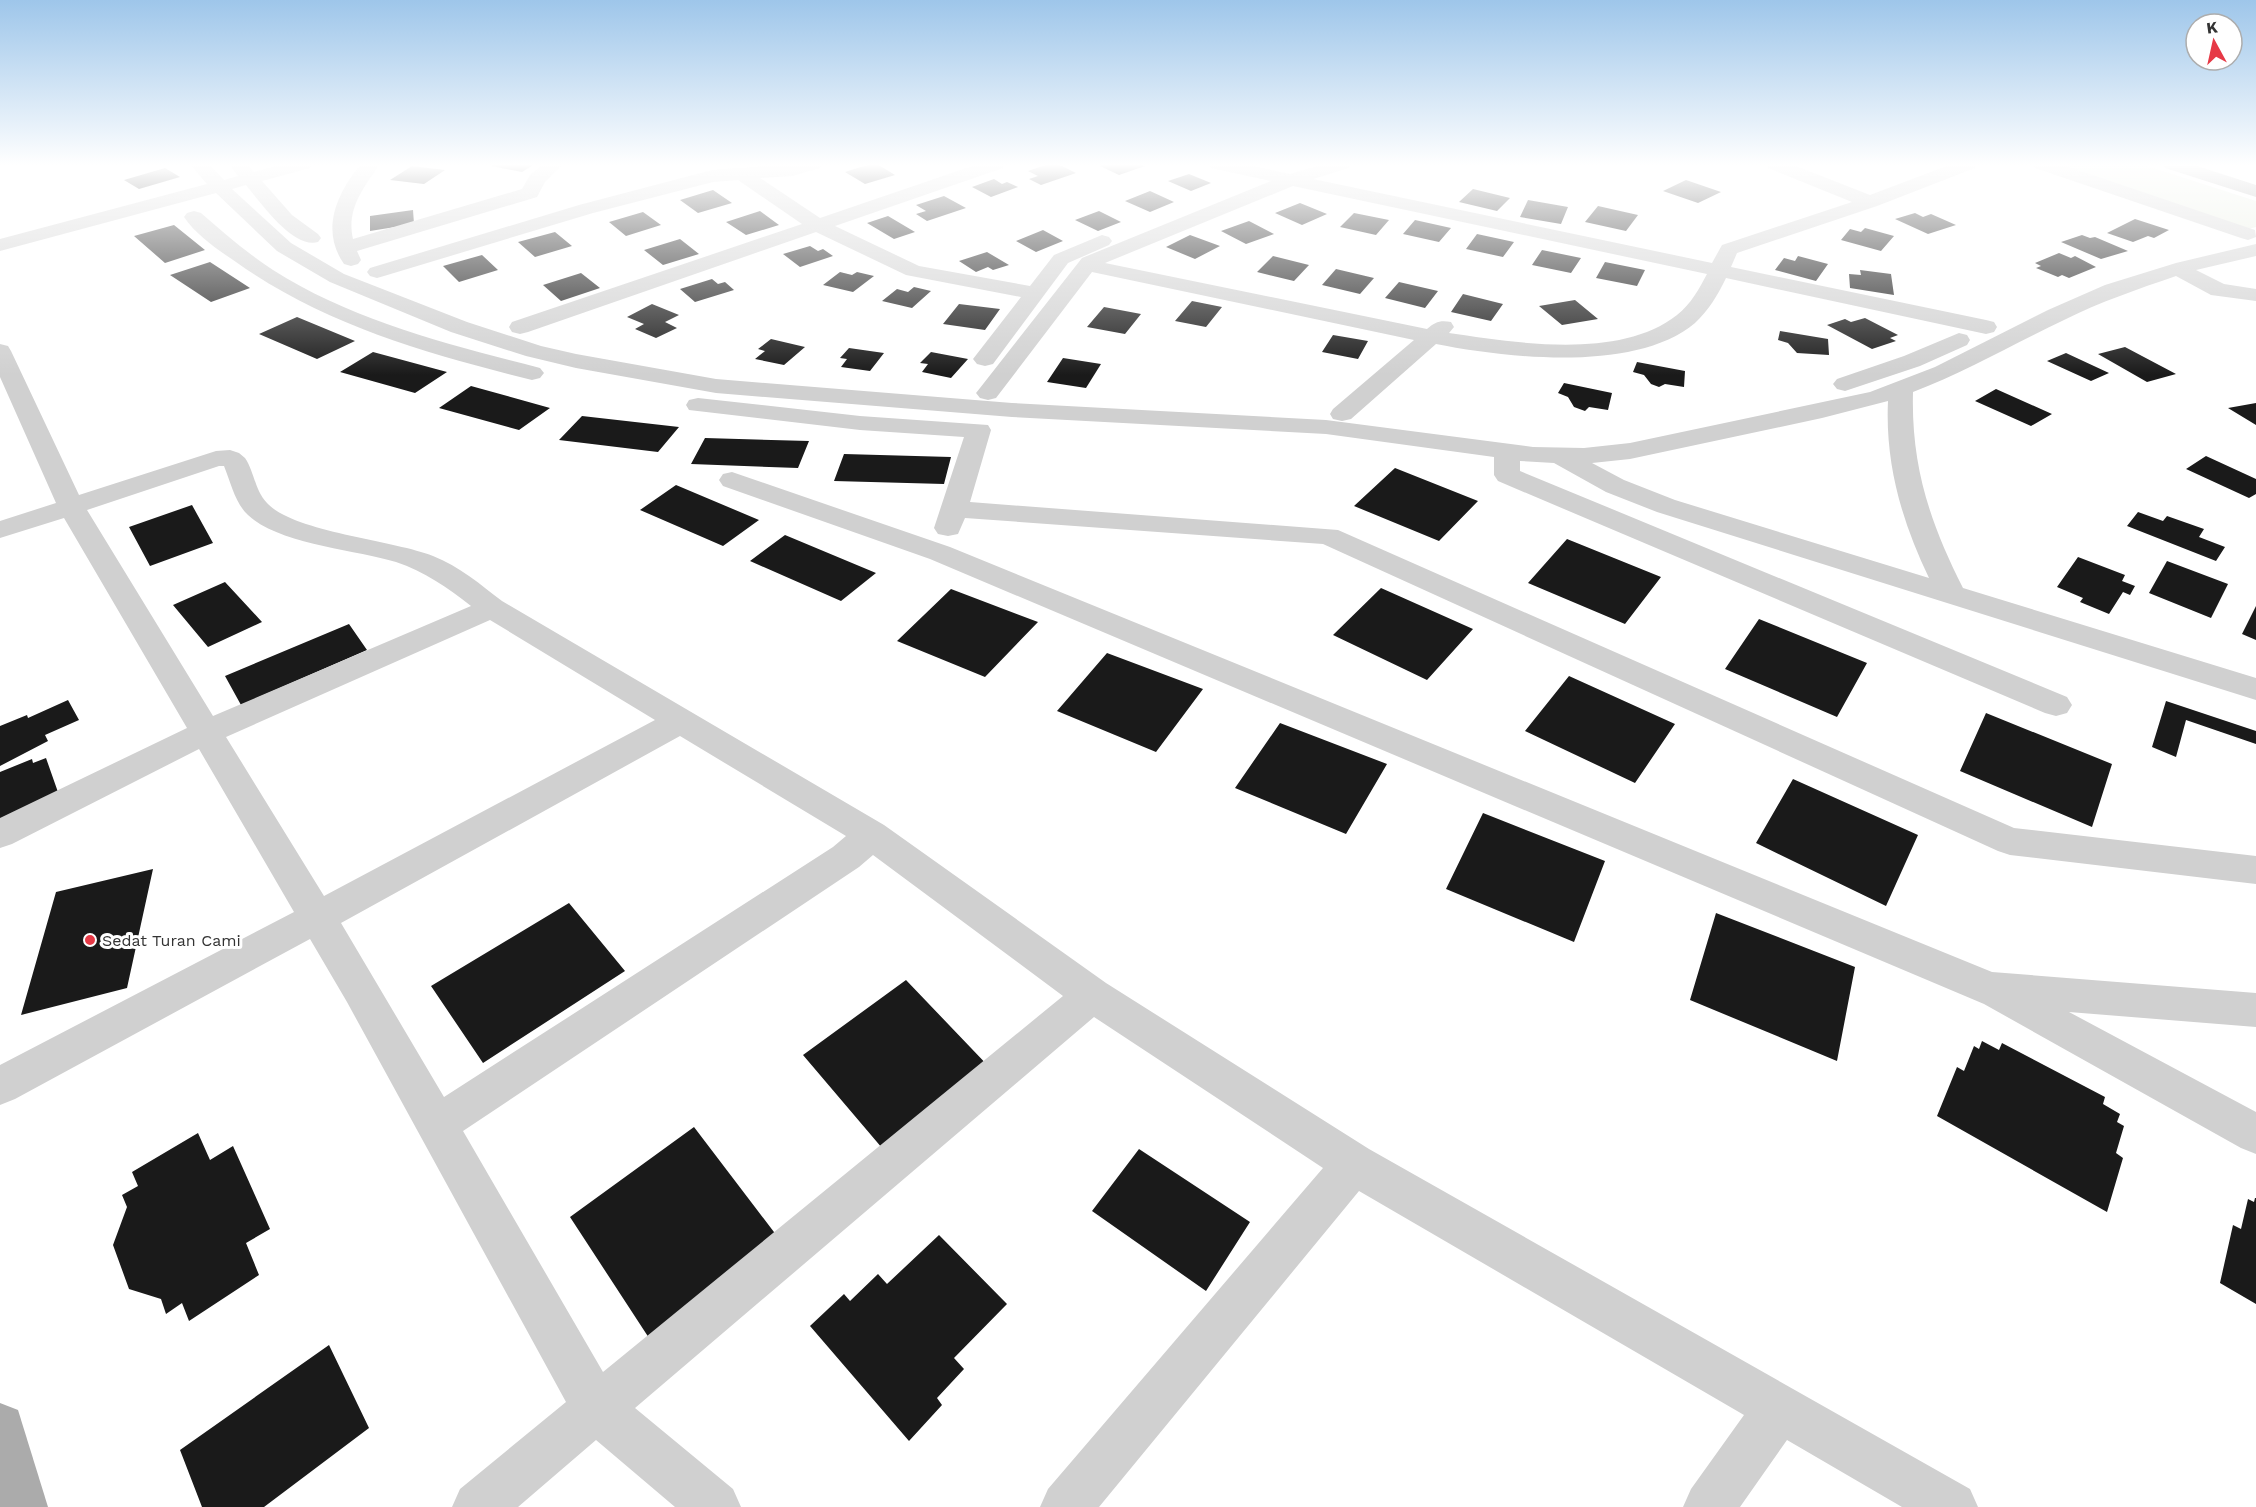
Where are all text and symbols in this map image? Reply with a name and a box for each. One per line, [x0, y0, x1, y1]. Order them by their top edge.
north arrow [2184, 12, 2244, 72]
text: K [2205, 17, 2219, 38]
place label: Sedat Turan Cami [102, 931, 241, 950]
marker: Sedat Turan Cami [83, 933, 97, 947]

